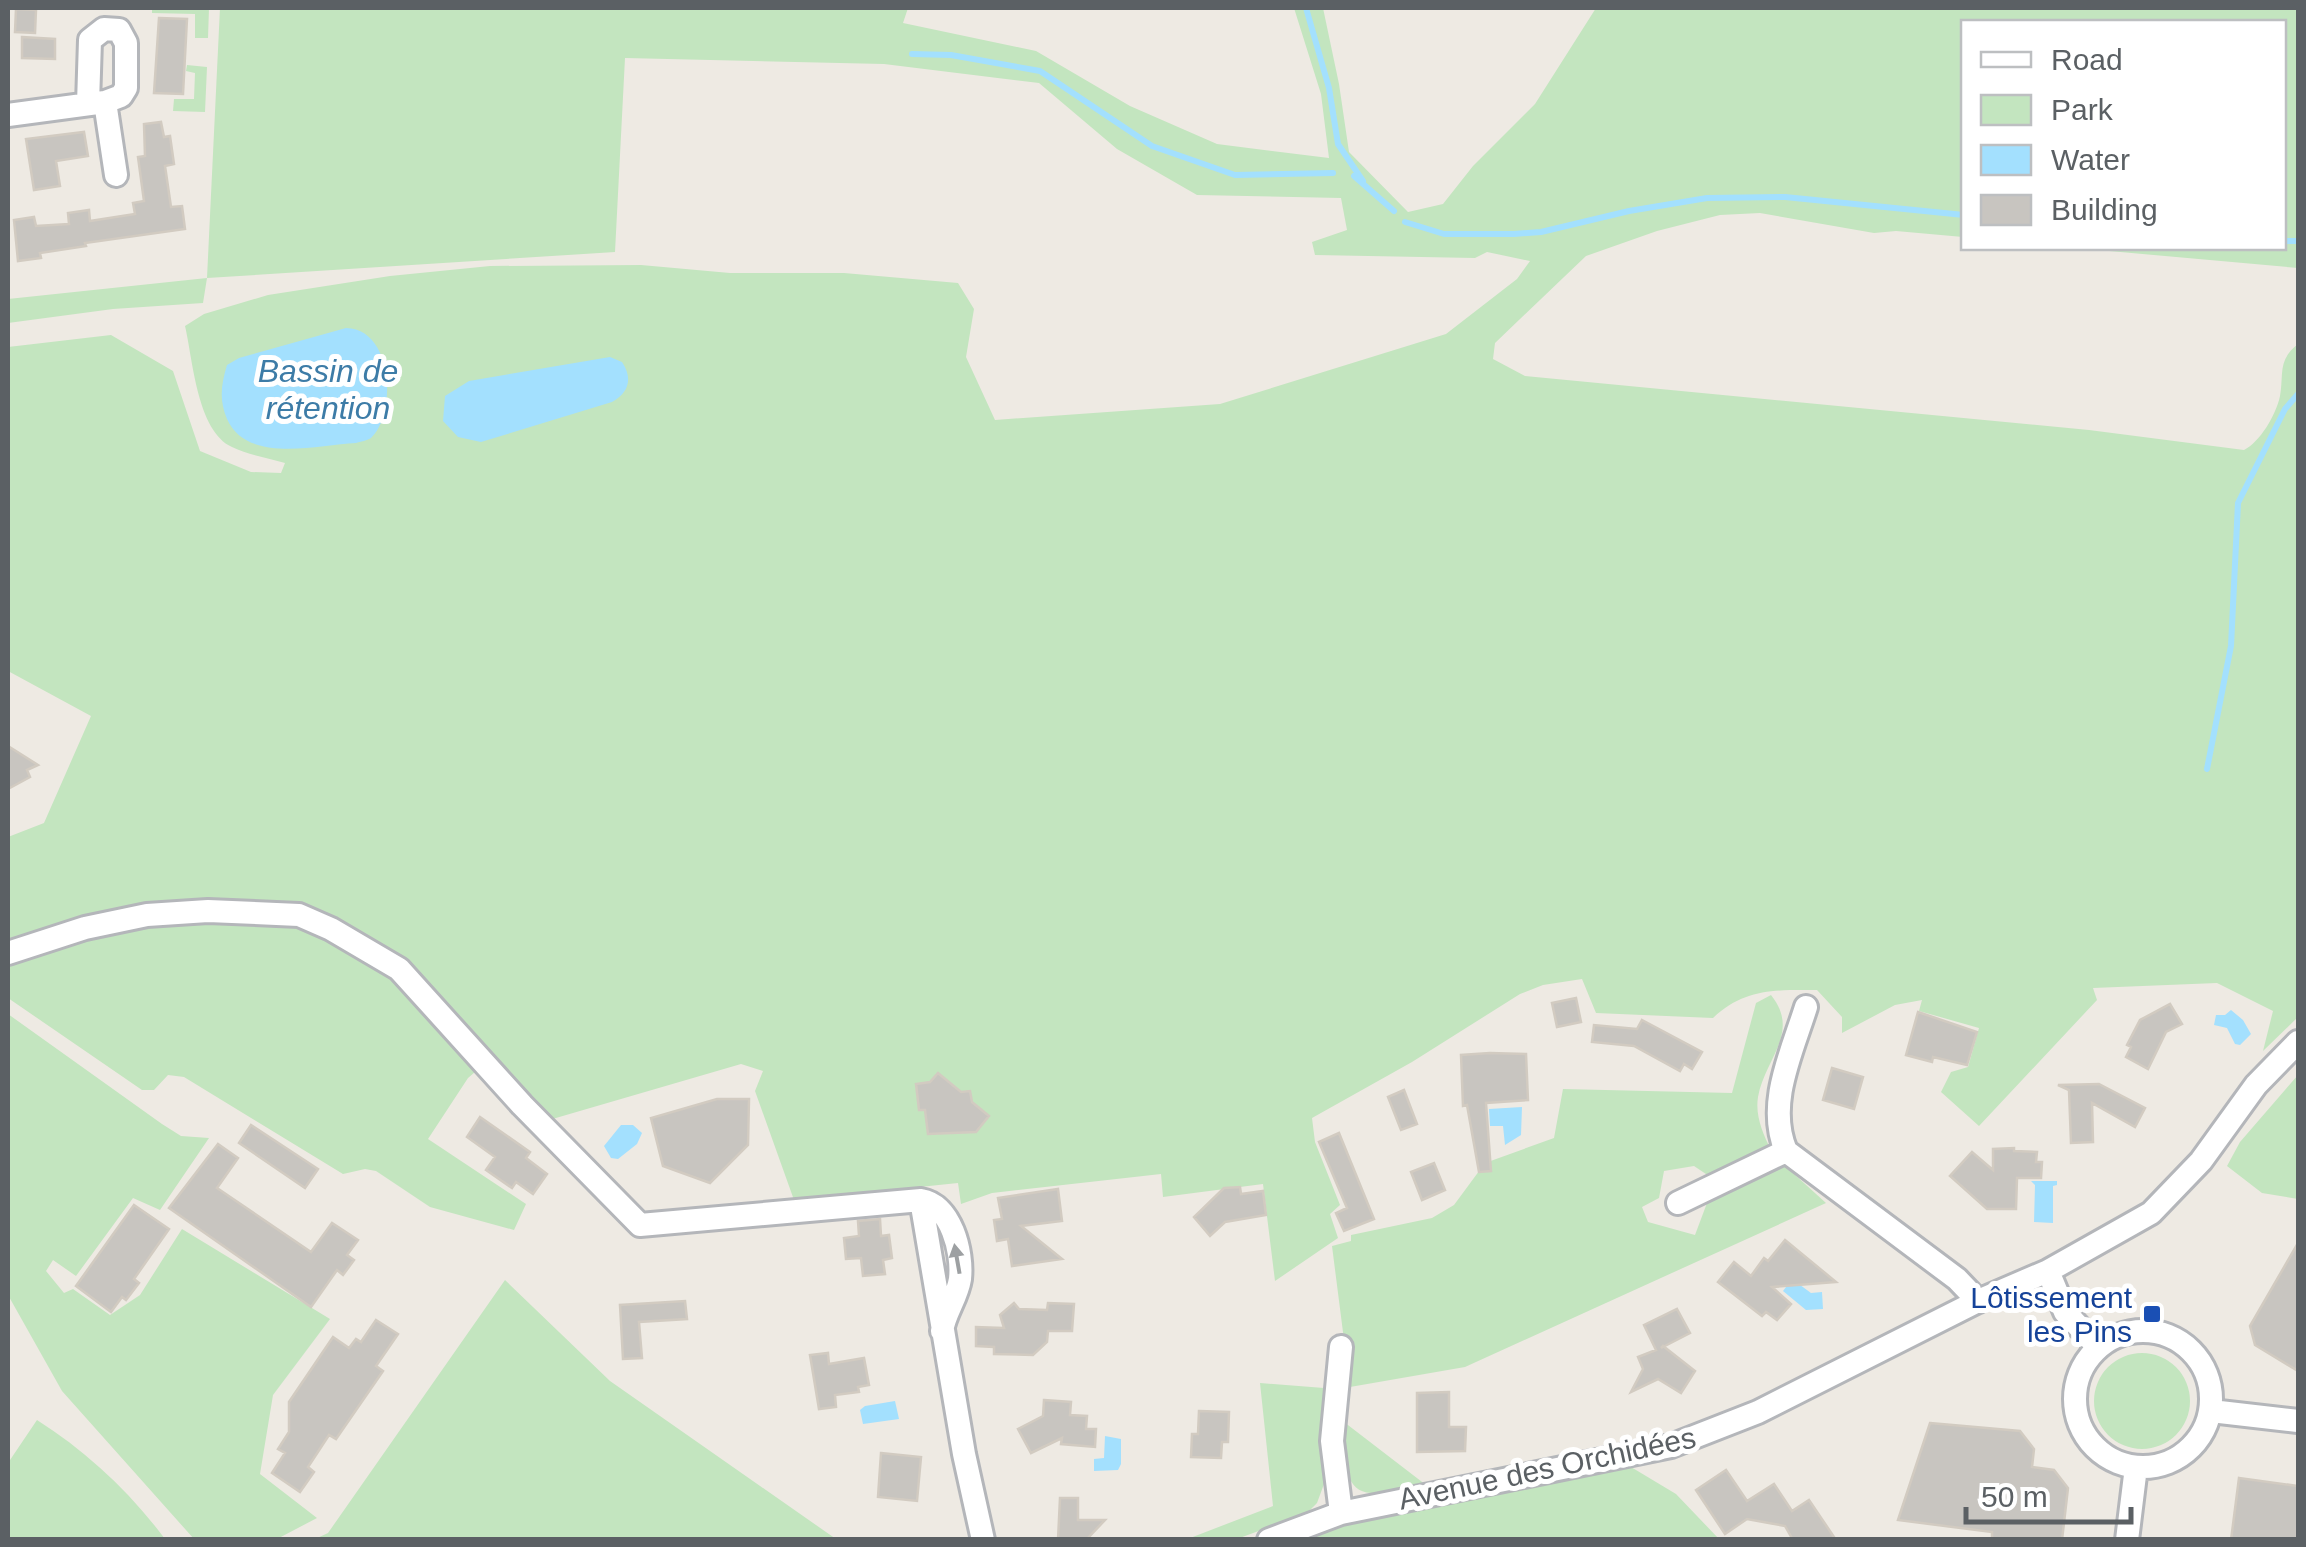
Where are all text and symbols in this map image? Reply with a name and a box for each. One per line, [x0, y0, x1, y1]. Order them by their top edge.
legend [1961, 20, 2286, 250]
text: Road [2051, 43, 2123, 76]
text: Park [2051, 93, 2114, 126]
text: Water [2051, 143, 2130, 176]
text: Building [2051, 193, 2158, 226]
water label: Bassin de rétention [258, 353, 398, 426]
one-way arrow [949, 1243, 964, 1274]
place label: Lôtissement les Pins [1970, 1281, 2133, 1348]
marker: Lôtissement les Pins [2141, 1303, 2163, 1325]
street label: Avenue des Orchidées [1395, 1420, 1699, 1516]
scale bar [1966, 1462, 2131, 1524]
text: 50 m [1981, 1480, 2048, 1513]

